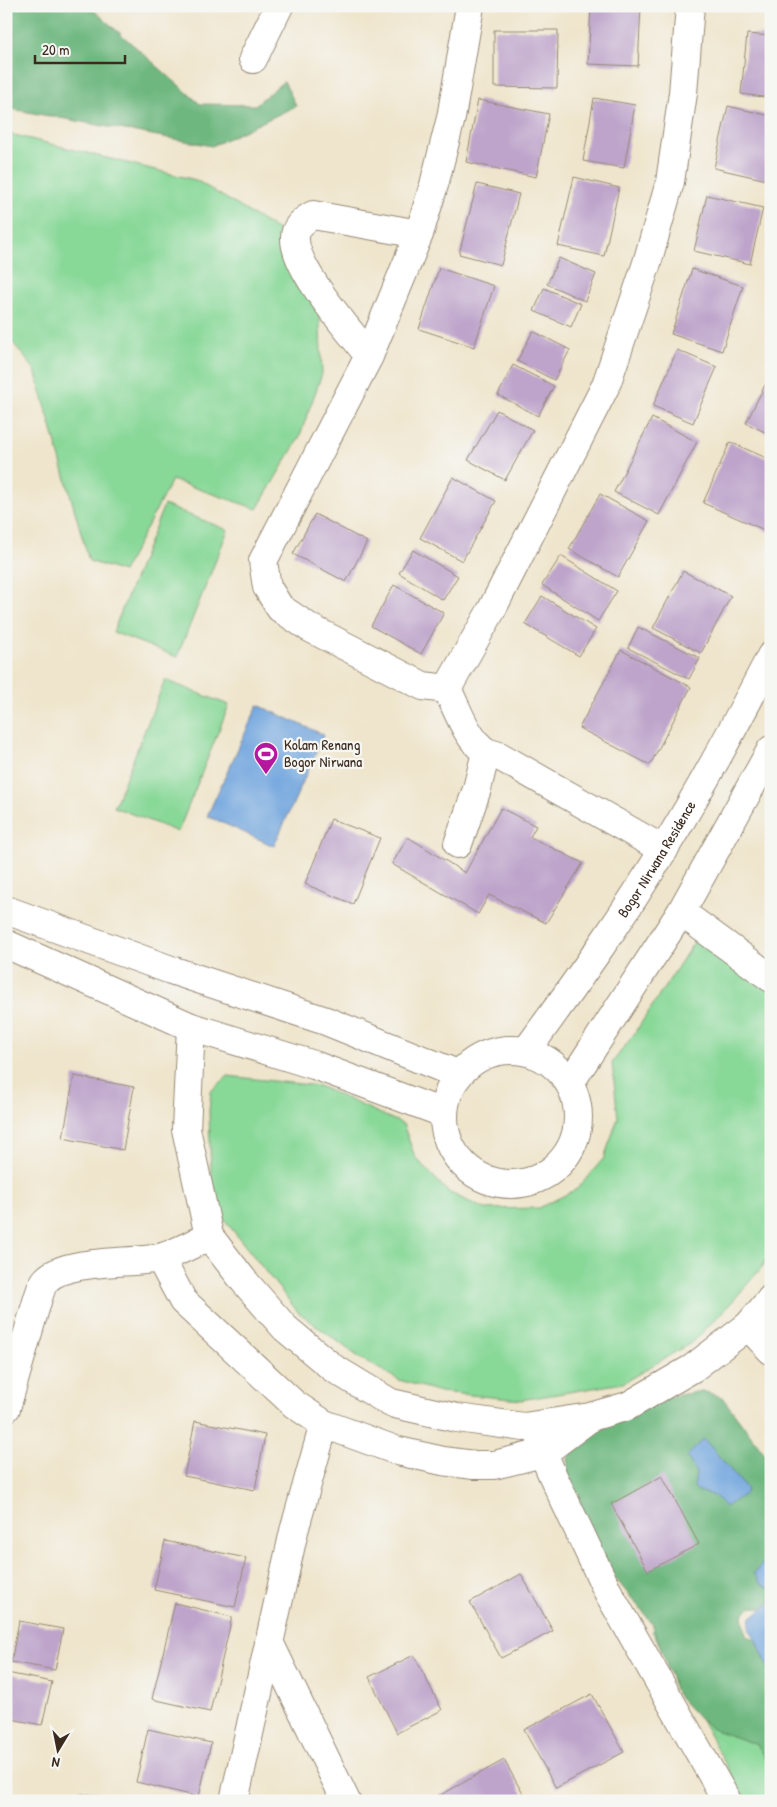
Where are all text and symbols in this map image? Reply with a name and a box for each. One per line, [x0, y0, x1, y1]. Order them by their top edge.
scale bar [35, 32, 125, 64]
text: 20 m [42, 39, 69, 60]
place label: Kolam Renang Bogor Nirwana [284, 734, 362, 772]
sports icon: Kolam Renang Bogor Nirwana [253, 741, 279, 775]
street label: Bogor Nirwana Residence [612, 796, 701, 922]
north arrow [32, 1724, 82, 1774]
text: N [50, 1753, 61, 1773]

